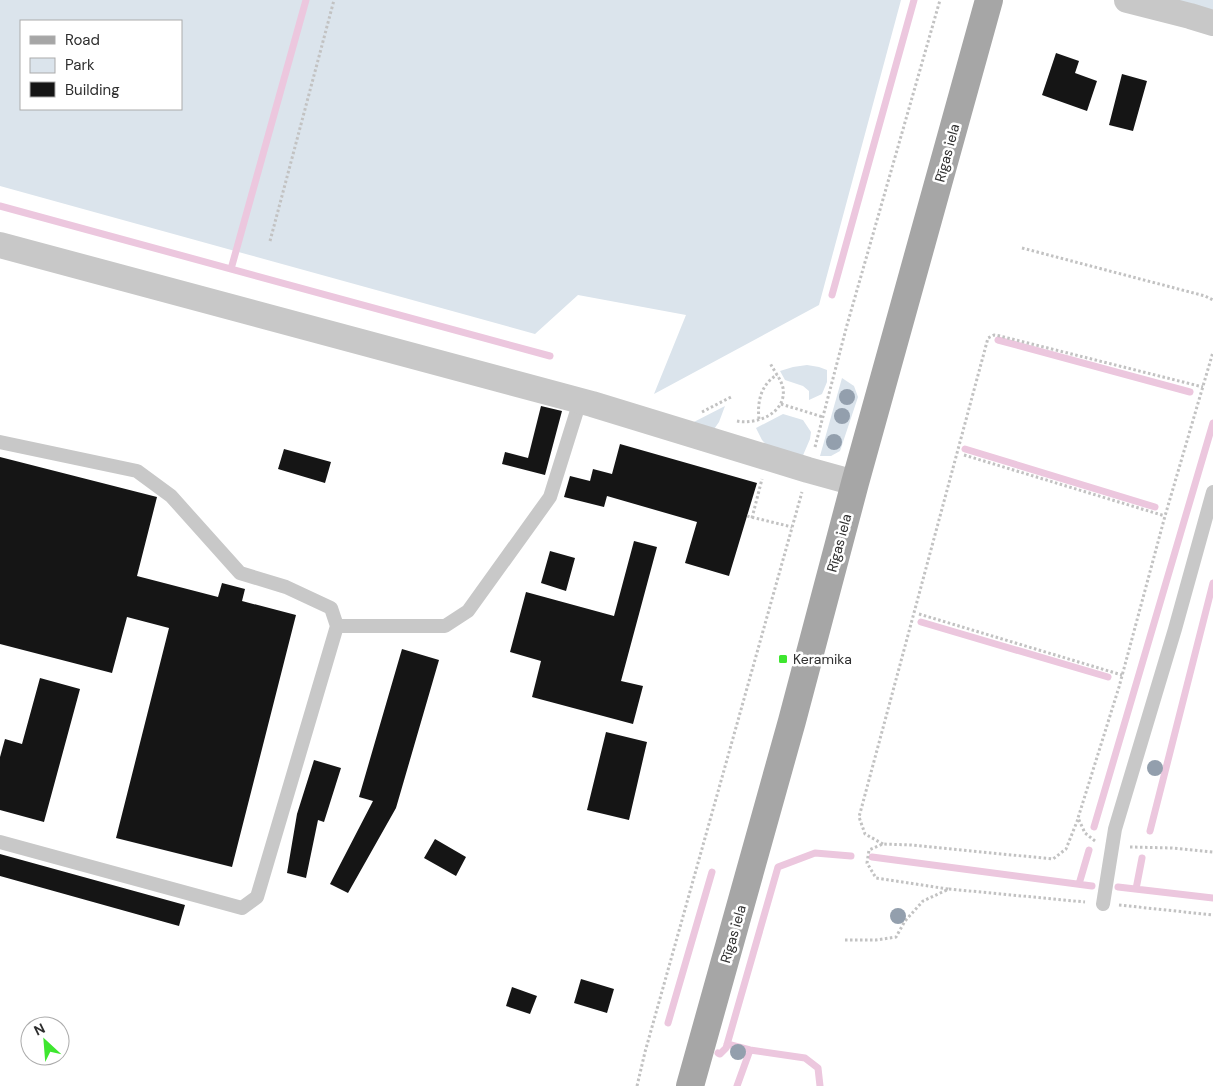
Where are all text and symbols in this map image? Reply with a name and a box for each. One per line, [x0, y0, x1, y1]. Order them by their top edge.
legend [20, 20, 182, 110]
text: Road [65, 30, 100, 50]
text: Park [65, 55, 95, 75]
text: Building [65, 80, 120, 100]
street label: Rīgas iela [931, 122, 963, 184]
street label: Rīgas iela [823, 512, 855, 574]
place label: Keramika [793, 650, 852, 668]
marker: Keramika [777, 653, 789, 665]
street label: Rīgas iela [716, 903, 750, 965]
north arrow [20, 1016, 70, 1066]
text: N [31, 1019, 48, 1040]

